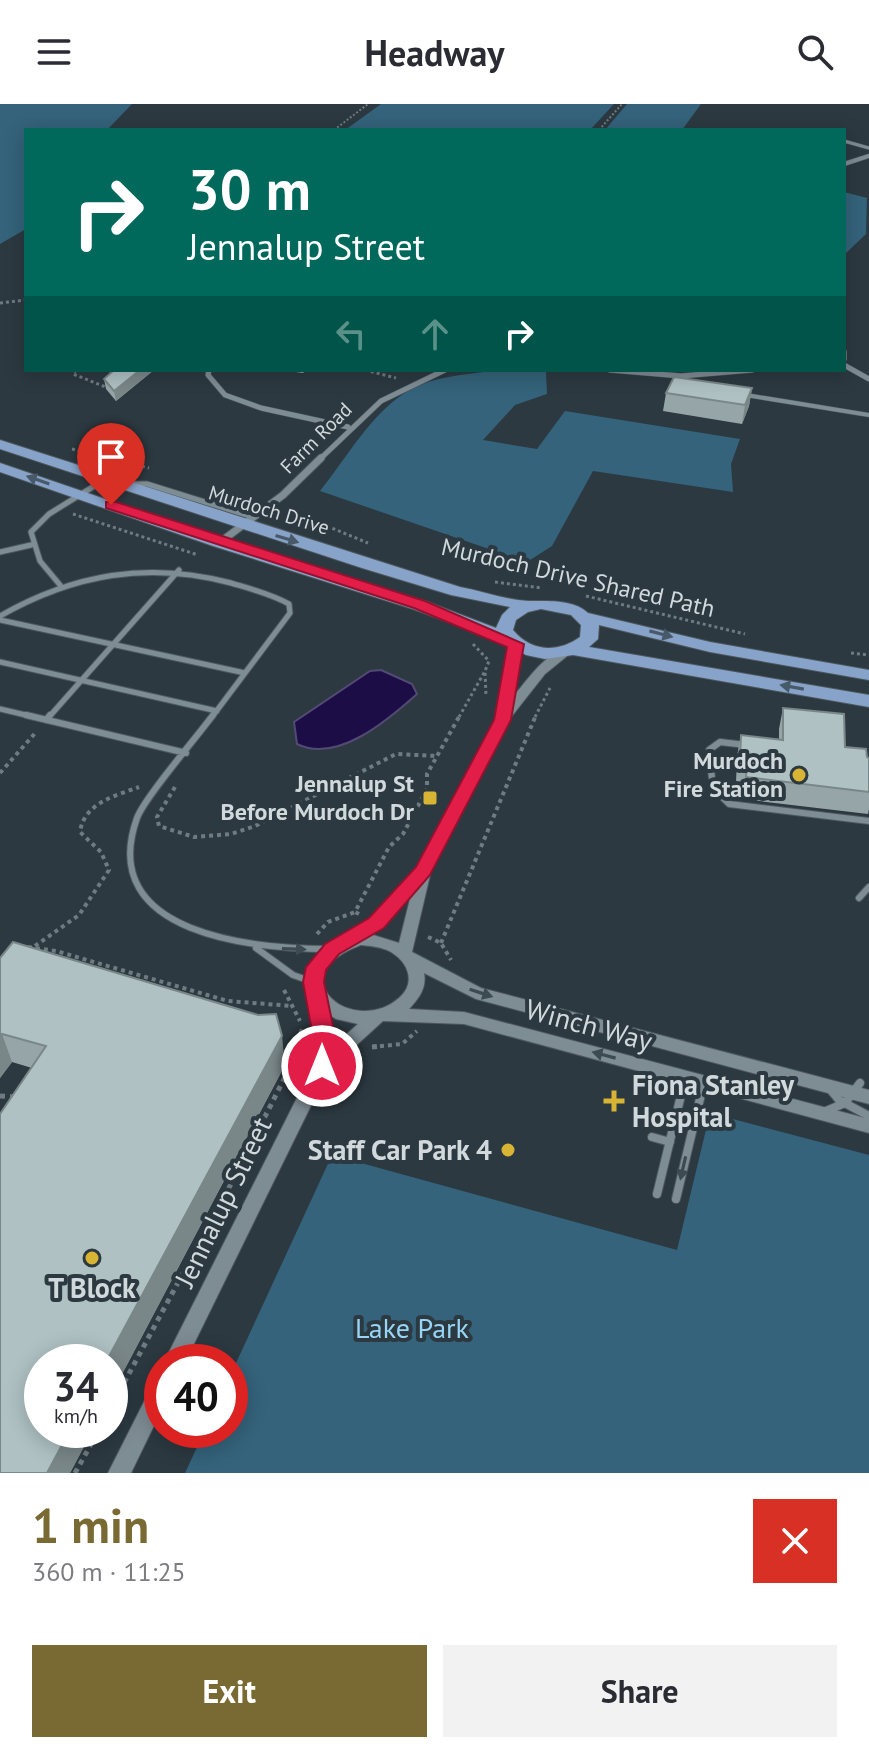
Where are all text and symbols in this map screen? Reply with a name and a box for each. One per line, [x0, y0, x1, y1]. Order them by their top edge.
text: Headway [364, 29, 505, 76]
icon: menu [32, 30, 76, 74]
icon: search [793, 30, 837, 74]
text: 30 m [188, 153, 311, 225]
icon: right [56, 160, 160, 264]
text: Jennalup Street [188, 223, 425, 270]
icon: left [329, 312, 373, 356]
icon: ahead [413, 312, 457, 356]
icon: right [497, 312, 541, 356]
street label: Farm Road [275, 397, 357, 479]
pin [77, 423, 145, 505]
icon: arrive [89, 435, 133, 479]
one-way arrow [26, 474, 50, 486]
street label: Murdoch Drive [205, 479, 333, 541]
street label: Murdoch Drive Shared Path [438, 531, 718, 624]
one-way arrow [275, 533, 299, 546]
one-way arrow [649, 629, 674, 641]
one-way arrow [779, 681, 804, 693]
place label: Murdoch Fire Station [664, 745, 783, 804]
marker: Murdoch Fire Station [790, 766, 808, 784]
place label: Jennalup St Before Murdoch Dr [221, 768, 415, 827]
marker: Jennalup St Before Murdoch Dr [421, 789, 439, 807]
one-way arrow [282, 943, 307, 956]
one-way arrow [469, 987, 493, 1000]
street label: Winch Way [522, 990, 657, 1059]
position arrow [280, 1024, 364, 1108]
one-way arrow [592, 1049, 617, 1061]
place label: Fiona Stanley Hospital [632, 1066, 795, 1135]
marker: Fiona Stanley Hospital [603, 1090, 625, 1112]
street label: Jennalup Street [165, 1110, 280, 1294]
place label: Staff Car Park 4 [308, 1131, 492, 1168]
marker: Staff Car Park 4 [499, 1141, 517, 1159]
one-way arrow [676, 1156, 689, 1181]
marker: T Block [83, 1249, 101, 1267]
place label: T Block [48, 1269, 136, 1306]
park label: Lake Park [355, 1309, 470, 1346]
speed limit sign: 40 [144, 1344, 248, 1448]
text: 34 [53, 1360, 99, 1412]
text: km/h [54, 1403, 98, 1429]
text: 1 min [32, 1494, 149, 1556]
button: close [753, 1499, 837, 1583]
text: 360 m · 11:25 [32, 1555, 186, 1588]
button: Exit [32, 1645, 427, 1737]
button: Share [443, 1645, 837, 1737]

